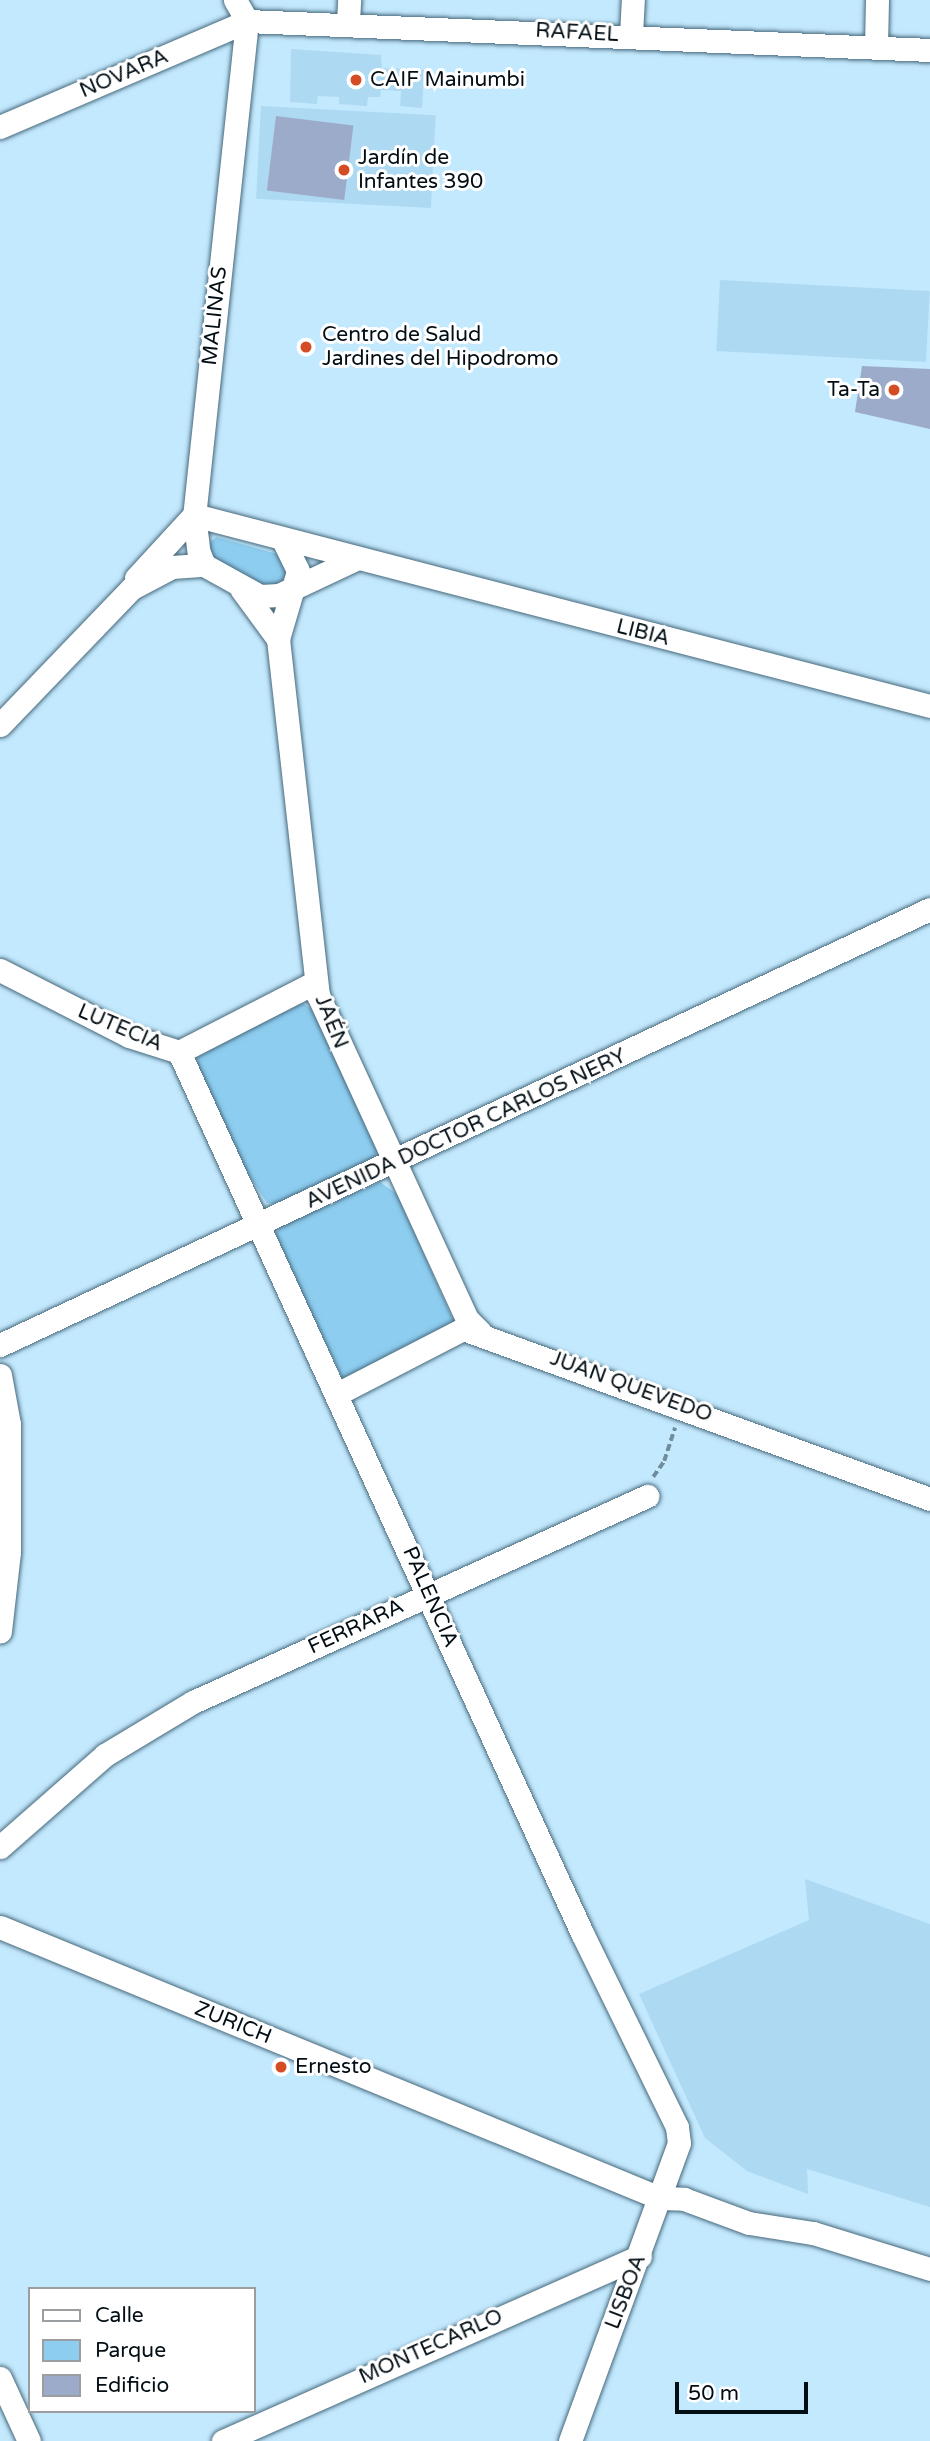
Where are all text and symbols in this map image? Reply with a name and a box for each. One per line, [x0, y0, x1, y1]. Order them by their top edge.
street label: RAFAEL [535, 18, 619, 48]
street label: NOVARA [76, 44, 172, 104]
place label: CAIF Mainumbi [370, 67, 525, 93]
marker: CAIF Mainumbi [348, 72, 364, 88]
place label: Jardín de Infantes 390 [358, 145, 483, 195]
marker: Jardín de Infantes 390 [336, 162, 352, 178]
street label: MALINAS [197, 265, 233, 367]
place label: Centro de Salud Jardines del Hipodromo [322, 322, 559, 372]
marker: Centro de Salud Jardines del Hipodromo [296, 337, 316, 357]
place label: Ta-Ta [827, 377, 880, 403]
marker: Ta-Ta [886, 382, 902, 398]
street label: LIBIA [614, 614, 672, 652]
street label: JAÉN [309, 991, 353, 1053]
street label: LUTECIA [74, 999, 166, 1057]
street label: AVENIDA DOCTOR CARLOS NERY [302, 1043, 630, 1215]
street label: JUAN QUEVEDO [547, 1346, 715, 1428]
street label: PALENCIA [397, 1543, 463, 1651]
street label: FERRARA [304, 1594, 408, 1660]
street label: ZURICH [191, 1996, 275, 2050]
place label: Ernesto [295, 2054, 372, 2080]
marker: Ernesto [273, 2059, 289, 2075]
street label: LISBOA [600, 2251, 652, 2333]
legend [28, 2287, 256, 2413]
text: Calle [95, 2303, 144, 2328]
street label: MONTECARLO [355, 2304, 507, 2390]
text: Parque [95, 2338, 166, 2363]
scale bar [678, 2368, 811, 2412]
text: Edificio [95, 2373, 169, 2398]
text: 50 m [688, 2381, 739, 2406]

